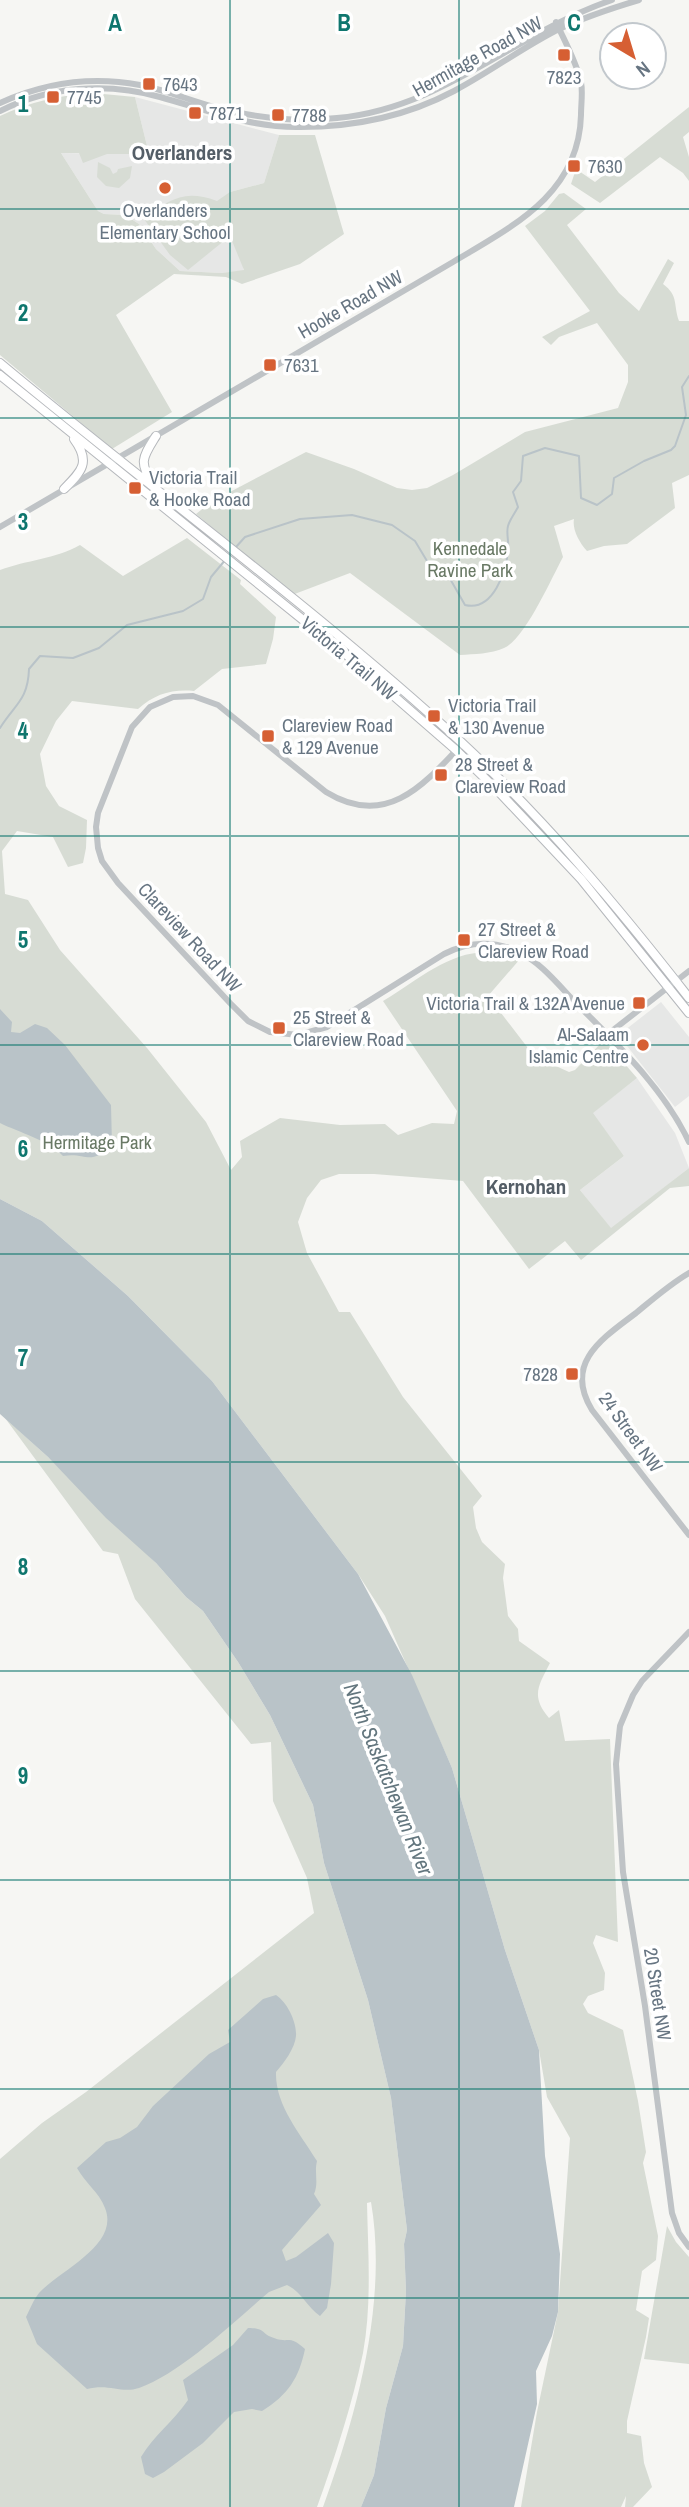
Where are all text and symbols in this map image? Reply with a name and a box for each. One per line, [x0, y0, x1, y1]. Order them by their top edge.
text: A [108, 7, 122, 38]
text: B [337, 7, 351, 38]
text: C [567, 7, 581, 38]
street label: Hermitage Road NW [407, 9, 547, 102]
north arrow [598, 21, 668, 91]
marker: 7823 [556, 47, 572, 63]
text: N [631, 56, 656, 83]
place label: 7823 [547, 64, 581, 90]
place label: 7643 [163, 71, 198, 97]
marker: 7643 [141, 76, 157, 92]
place label: 7745 [67, 84, 102, 110]
text: 1 [18, 88, 29, 119]
marker: 7745 [45, 89, 61, 105]
place label: 7871 [209, 100, 244, 126]
place label: 7788 [292, 102, 327, 128]
marker: 7871 [187, 105, 203, 121]
marker: 7788 [270, 107, 286, 123]
district label: Overlanders [132, 138, 232, 167]
place label: 7630 [588, 153, 623, 179]
marker: 7630 [566, 158, 582, 174]
marker: Overlanders Elementary School [157, 180, 173, 196]
place label: Overlanders Elementary School [100, 197, 230, 245]
street label: Hooke Road NW [293, 263, 407, 344]
text: 2 [18, 297, 28, 328]
place label: 7631 [284, 352, 319, 378]
marker: 7631 [262, 357, 278, 373]
place label: Victoria Trail & Hooke Road [149, 464, 250, 512]
marker: Victoria Trail & Hooke Road [127, 480, 143, 496]
text: 3 [18, 506, 28, 537]
park label: Kennedale Ravine Park [427, 535, 513, 583]
street label: Victoria Trail NW [295, 610, 403, 706]
place label: Victoria Trail & 130 Avenue [448, 692, 545, 740]
marker: Victoria Trail & 130 Avenue [426, 708, 442, 724]
place label: Clareview Road & 129 Avenue [282, 712, 393, 760]
text: 4 [18, 715, 29, 746]
marker: Clareview Road & 129 Avenue [260, 728, 276, 744]
place label: 28 Street & Clareview Road [455, 751, 566, 799]
marker: 28 Street & Clareview Road [433, 767, 449, 783]
street label: Clareview Road NW [132, 877, 248, 998]
place label: 27 Street & Clareview Road [478, 916, 589, 964]
text: 5 [18, 924, 28, 955]
marker: 27 Street & Clareview Road [456, 932, 472, 948]
place label: Victoria Trail & 132A Avenue [426, 990, 625, 1016]
marker: Victoria Trail & 132A Avenue [631, 995, 647, 1011]
place label: 25 Street & Clareview Road [293, 1004, 404, 1052]
marker: 25 Street & Clareview Road [271, 1020, 287, 1036]
place label: Al-Salaam Islamic Centre [529, 1021, 629, 1069]
marker: Al-Salaam Islamic Centre [635, 1037, 651, 1053]
park label: Hermitage Park [42, 1129, 152, 1155]
text: 6 [18, 1133, 28, 1164]
district label: Kernohan [486, 1172, 566, 1201]
text: 7 [18, 1342, 28, 1373]
place label: 7828 [523, 1361, 558, 1387]
marker: 7828 [564, 1366, 580, 1382]
street label: 24 Street NW [593, 1387, 669, 1478]
text: 8 [18, 1551, 28, 1582]
water label: North Saskatchewan River [337, 1678, 441, 1880]
text: 9 [18, 1760, 28, 1791]
street label: 20 Street NW [638, 1946, 678, 2043]

